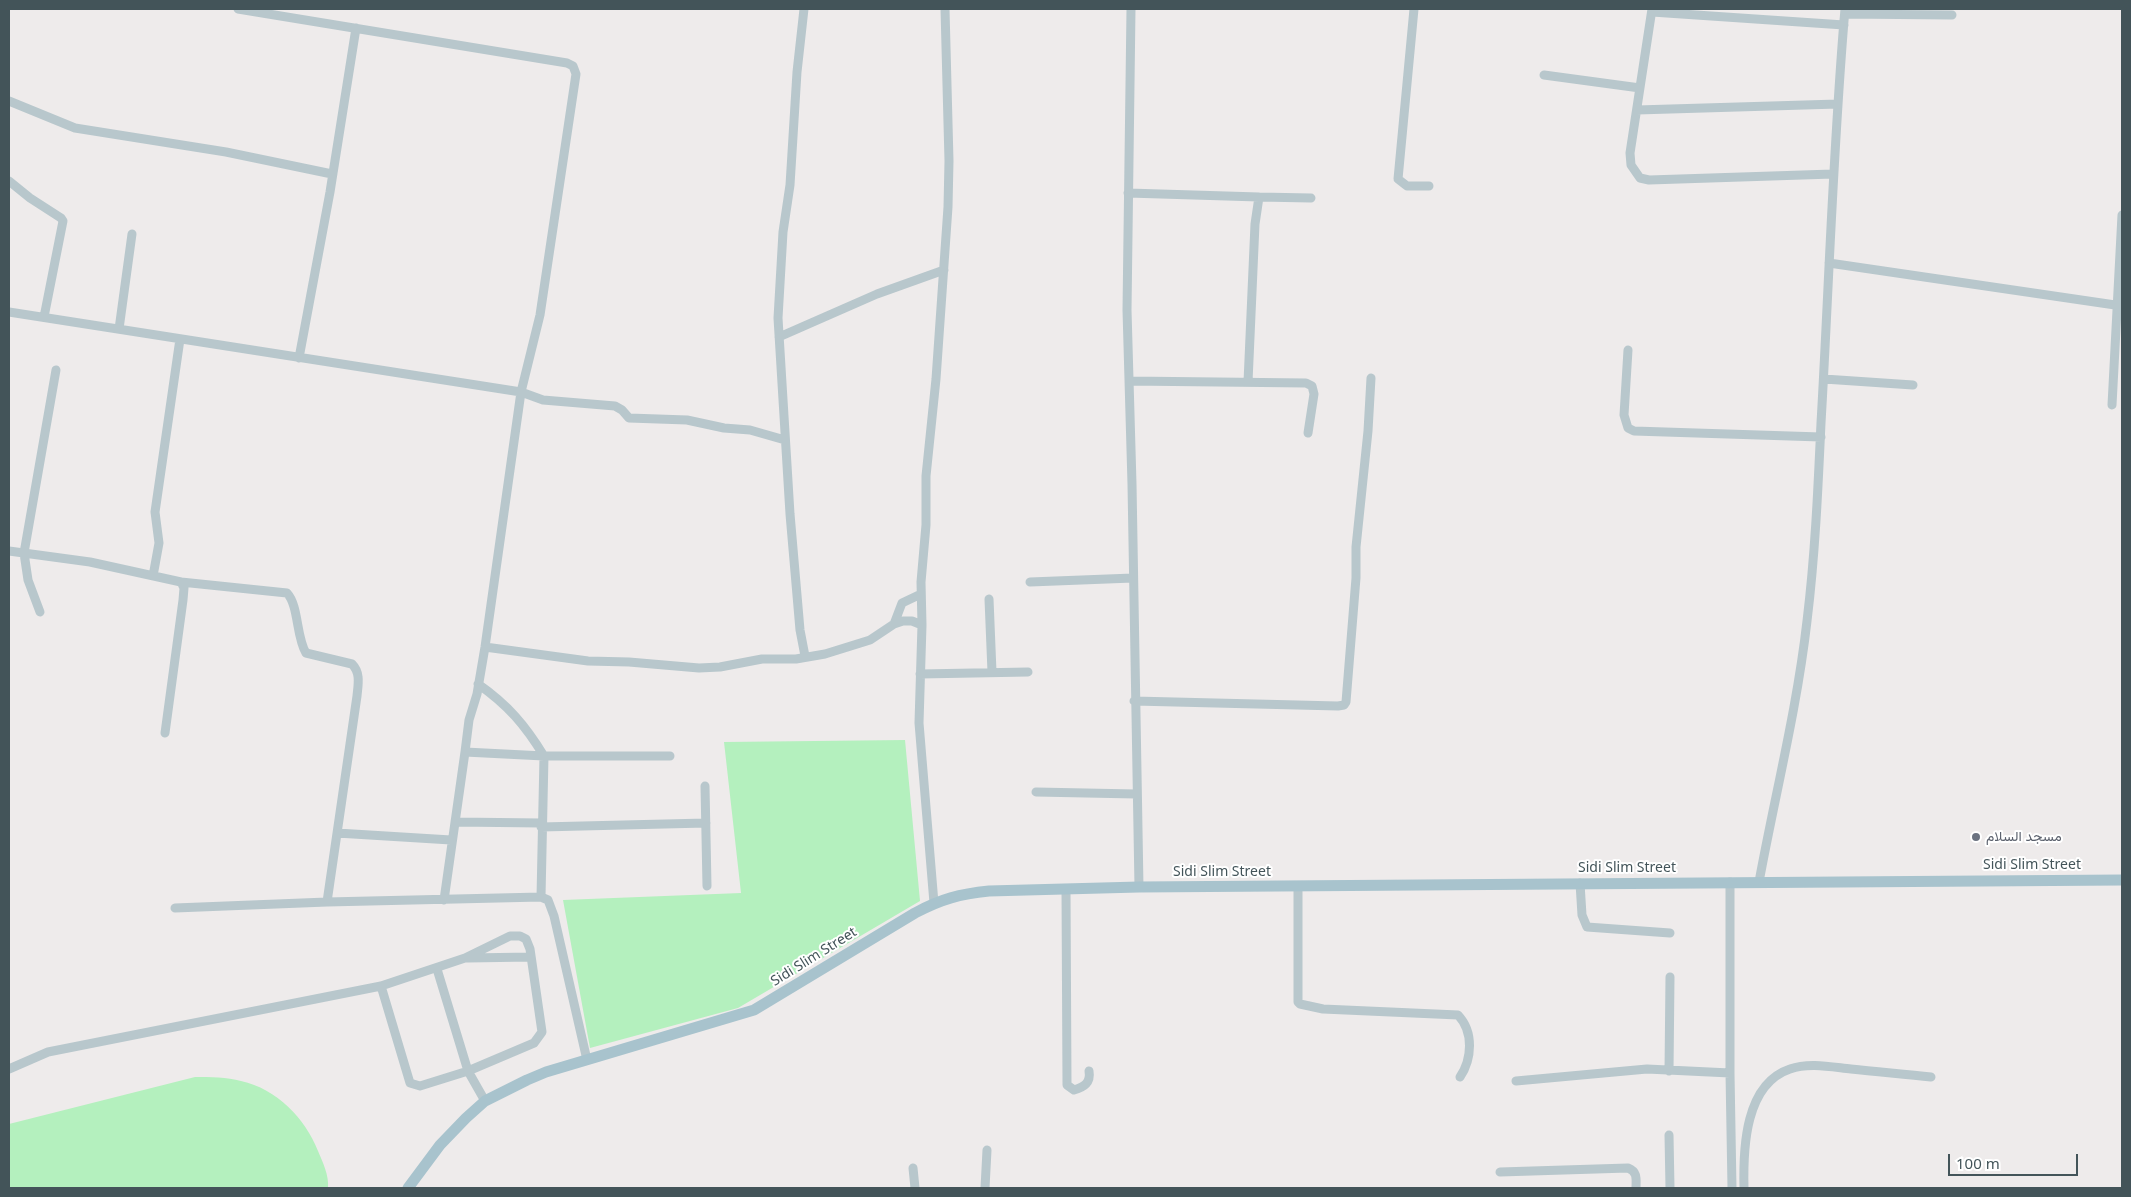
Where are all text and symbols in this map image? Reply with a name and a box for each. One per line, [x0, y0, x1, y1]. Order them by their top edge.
place label: مسجد السلام [1986, 829, 2062, 845]
marker: مسجد السلام [1970, 831, 1982, 843]
street label: Sidi Slim Street [1983, 857, 2081, 873]
street label: Sidi Slim Street [1578, 860, 1676, 876]
street label: Sidi Slim Street [1173, 864, 1271, 880]
street label: Sidi Slim Street [768, 924, 860, 990]
scale bar [1951, 1144, 2081, 1176]
text: 100 m [1956, 1153, 2000, 1173]

